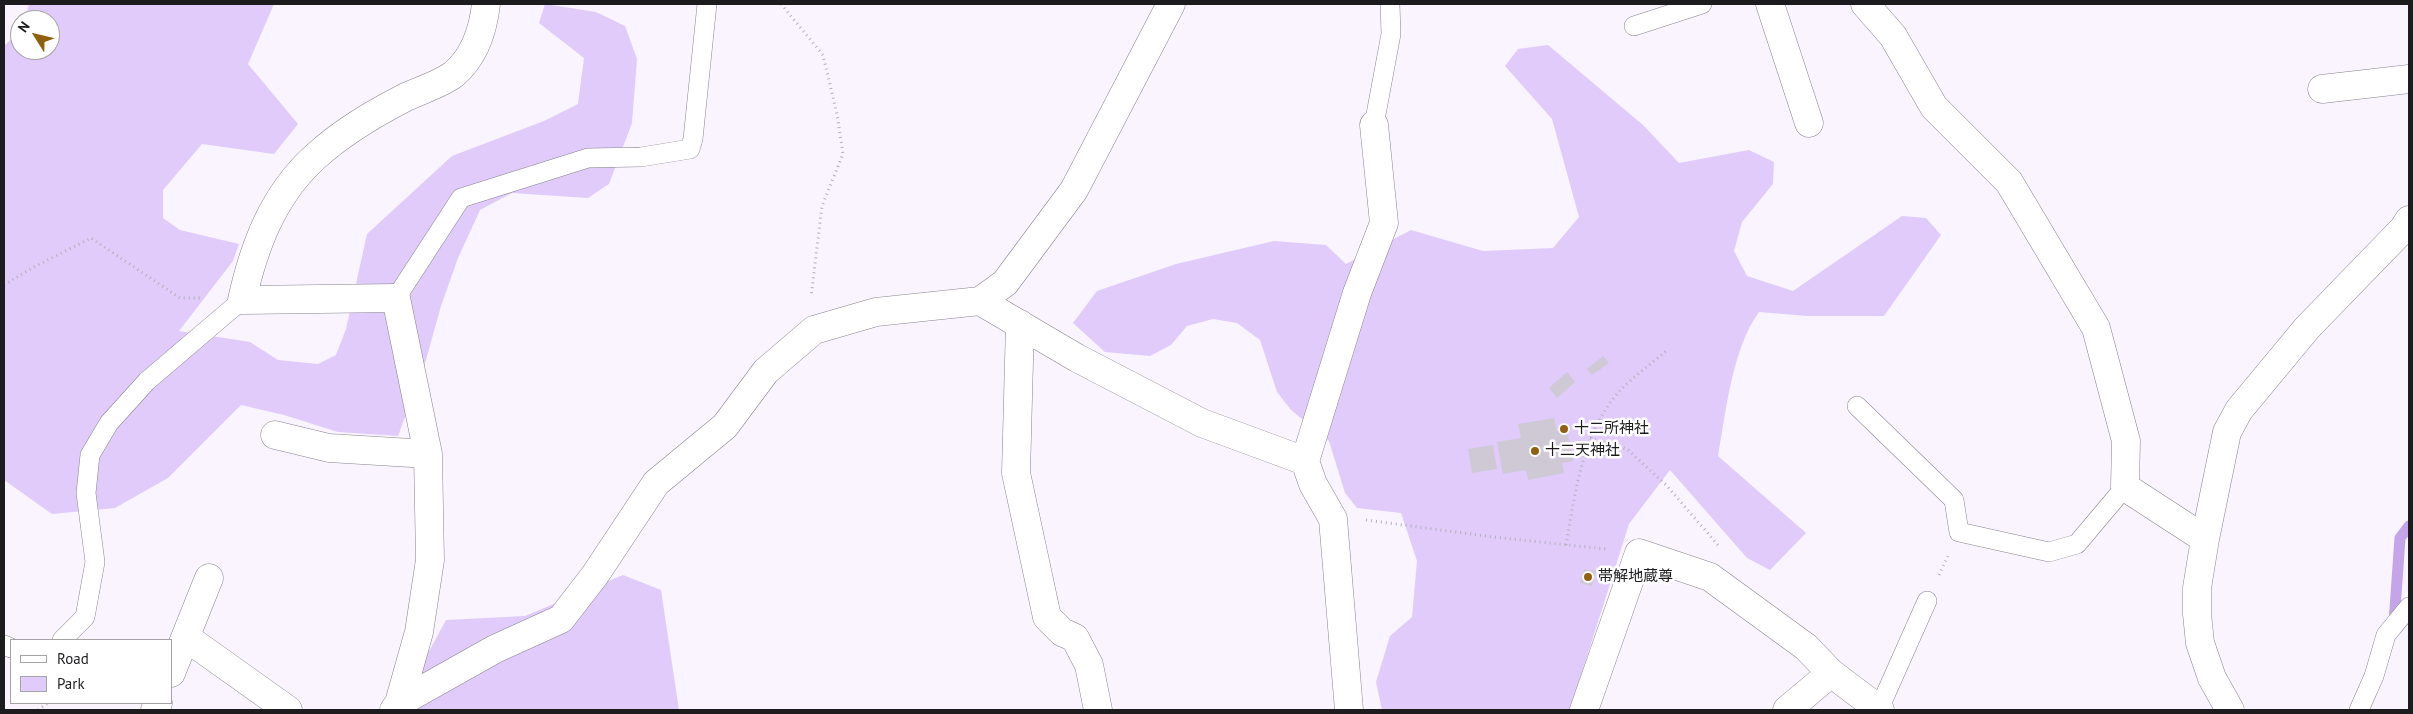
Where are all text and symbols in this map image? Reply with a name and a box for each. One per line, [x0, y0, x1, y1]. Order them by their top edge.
north arrow [10, 10, 60, 60]
text: N [14, 18, 34, 36]
place label: 十二所神社 [1574, 420, 1649, 438]
marker: 十二所神社 [1558, 423, 1570, 435]
place label: 十二天神社 [1545, 442, 1620, 460]
marker: 十二天神社 [1529, 445, 1541, 457]
place label: 帯解地蔵尊 [1598, 568, 1673, 586]
marker: 帯解地蔵尊 [1582, 571, 1594, 583]
legend [10, 639, 172, 704]
text: Road [57, 649, 89, 668]
text: Park [57, 674, 85, 693]

